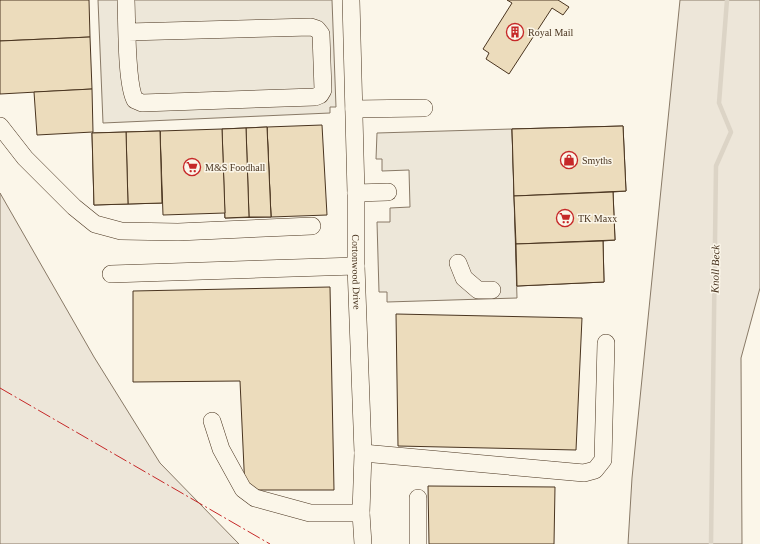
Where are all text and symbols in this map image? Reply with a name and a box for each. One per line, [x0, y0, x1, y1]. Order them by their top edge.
building icon: Royal Mail [505, 22, 525, 42]
place label: Royal Mail [528, 27, 573, 38]
shop icon: Smyths [559, 150, 579, 170]
place label: Smyths [582, 155, 612, 166]
supermarket icon: M&S Foodhall [182, 157, 202, 177]
place label: M&S Foodhall [205, 162, 266, 173]
supermarket icon: TK Maxx [555, 208, 575, 228]
place label: TK Maxx [578, 213, 617, 224]
street label: Cortonwood Drive [350, 234, 363, 310]
water label: Knoll Beck [709, 244, 721, 294]

